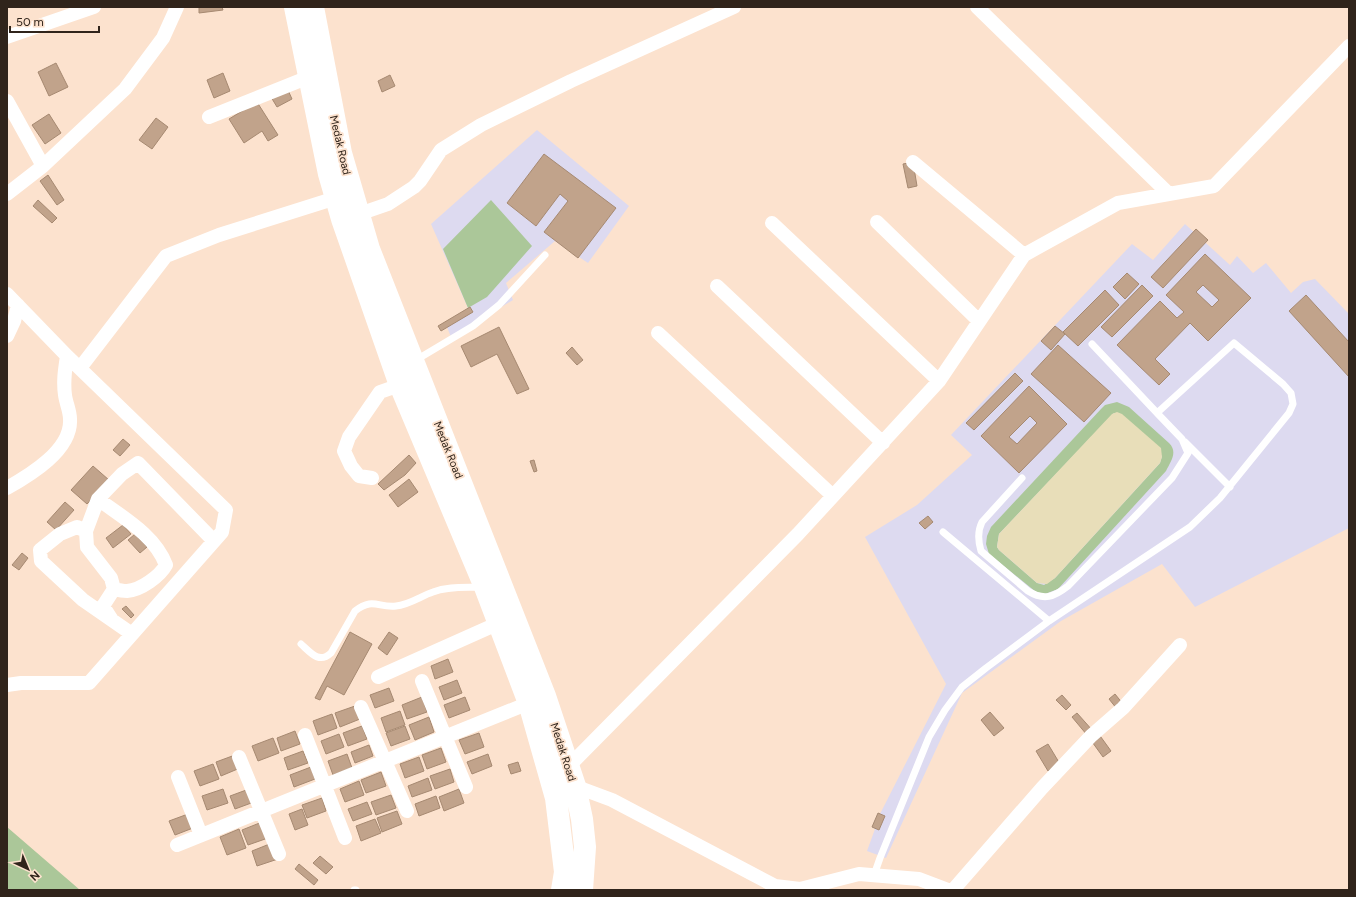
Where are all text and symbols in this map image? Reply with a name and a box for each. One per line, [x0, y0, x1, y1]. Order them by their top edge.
scale bar [10, 8, 99, 34]
text: 50 m [16, 15, 44, 29]
street label: Medak Road [327, 114, 353, 176]
street label: Medak Road [431, 419, 465, 481]
street label: Medak Road [547, 721, 579, 783]
north arrow [8, 849, 48, 889]
text: N [27, 868, 42, 883]

